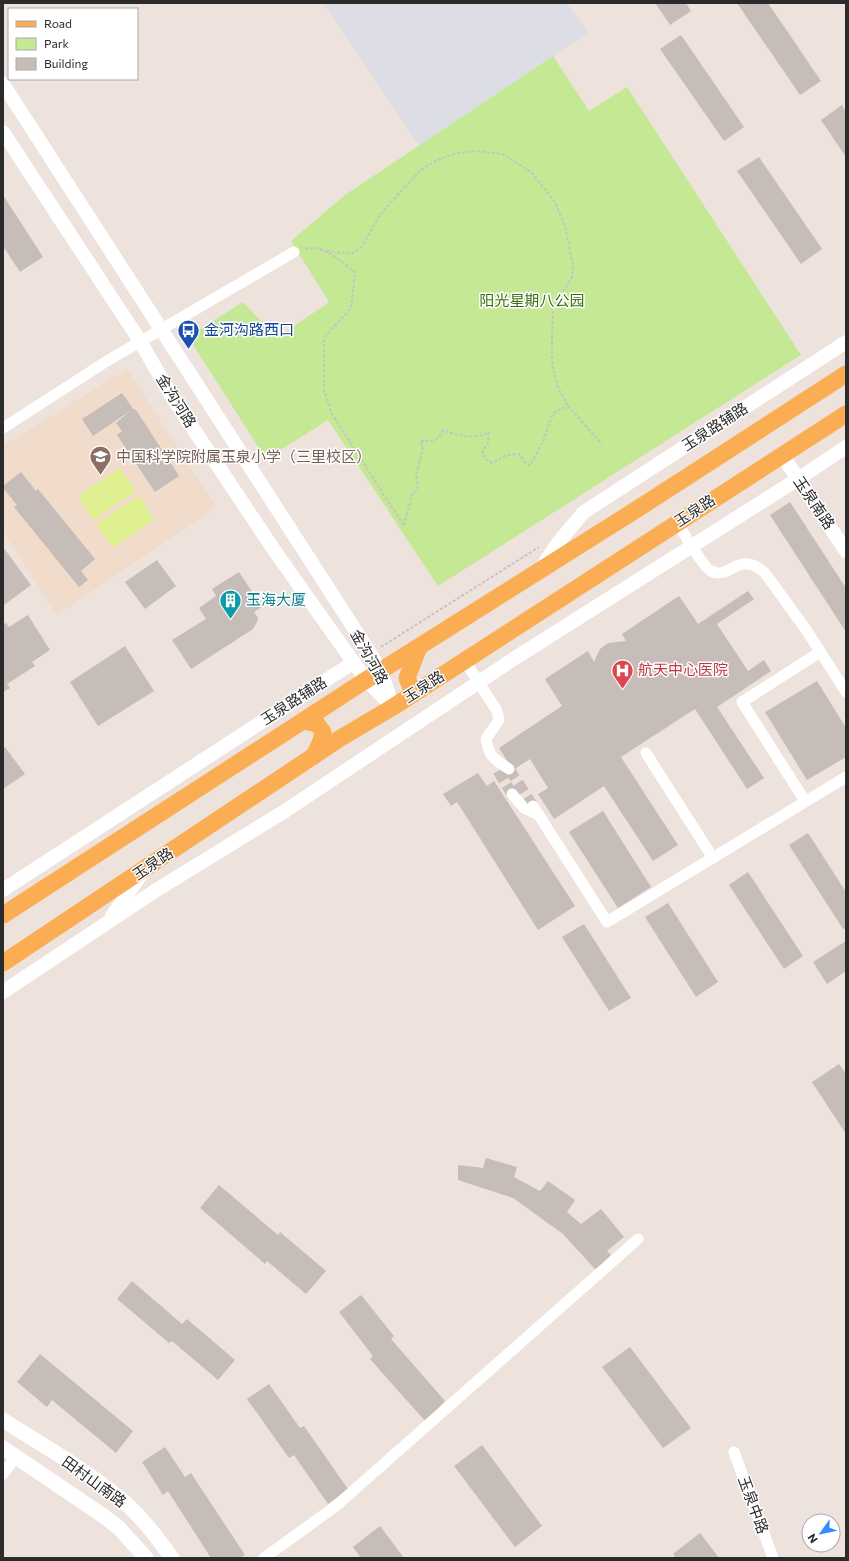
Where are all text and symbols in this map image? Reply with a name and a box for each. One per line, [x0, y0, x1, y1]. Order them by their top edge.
legend [8, 8, 138, 80]
text: Road [44, 16, 72, 30]
text: Park [44, 36, 70, 50]
text: Building [44, 56, 88, 70]
park label: 阳光星期八公园 [479, 291, 585, 309]
bus stop icon: 金河沟路西口 [176, 317, 202, 350]
place label: 金河沟路西口 [204, 320, 294, 338]
street label: 金沟河路 [153, 370, 200, 431]
street label: 玉泉路辅路 [678, 398, 751, 454]
school or university icon: 中国科学院附属玉泉小学（三里校区） [87, 444, 113, 477]
place label: 中国科学院附属玉泉小学（三里校区） [116, 447, 371, 465]
street label: 玉泉南路 [791, 473, 839, 532]
street label: 玉泉路 [671, 490, 718, 530]
building icon: 玉海大厦 [217, 587, 243, 620]
place label: 玉海大厦 [246, 590, 306, 608]
street label: 金沟河路 [347, 626, 392, 687]
hospital icon: 航天中心医院 [610, 657, 636, 690]
place label: 航天中心医院 [638, 660, 728, 678]
street label: 玉泉路 [400, 666, 447, 706]
street label: 玉泉路辅路 [257, 672, 330, 728]
street label: 玉泉路 [129, 843, 176, 883]
street label: 田村山南路 [59, 1452, 130, 1511]
street label: 玉泉中路 [735, 1473, 773, 1536]
north arrow [801, 1513, 841, 1553]
text: N [804, 1532, 820, 1546]

